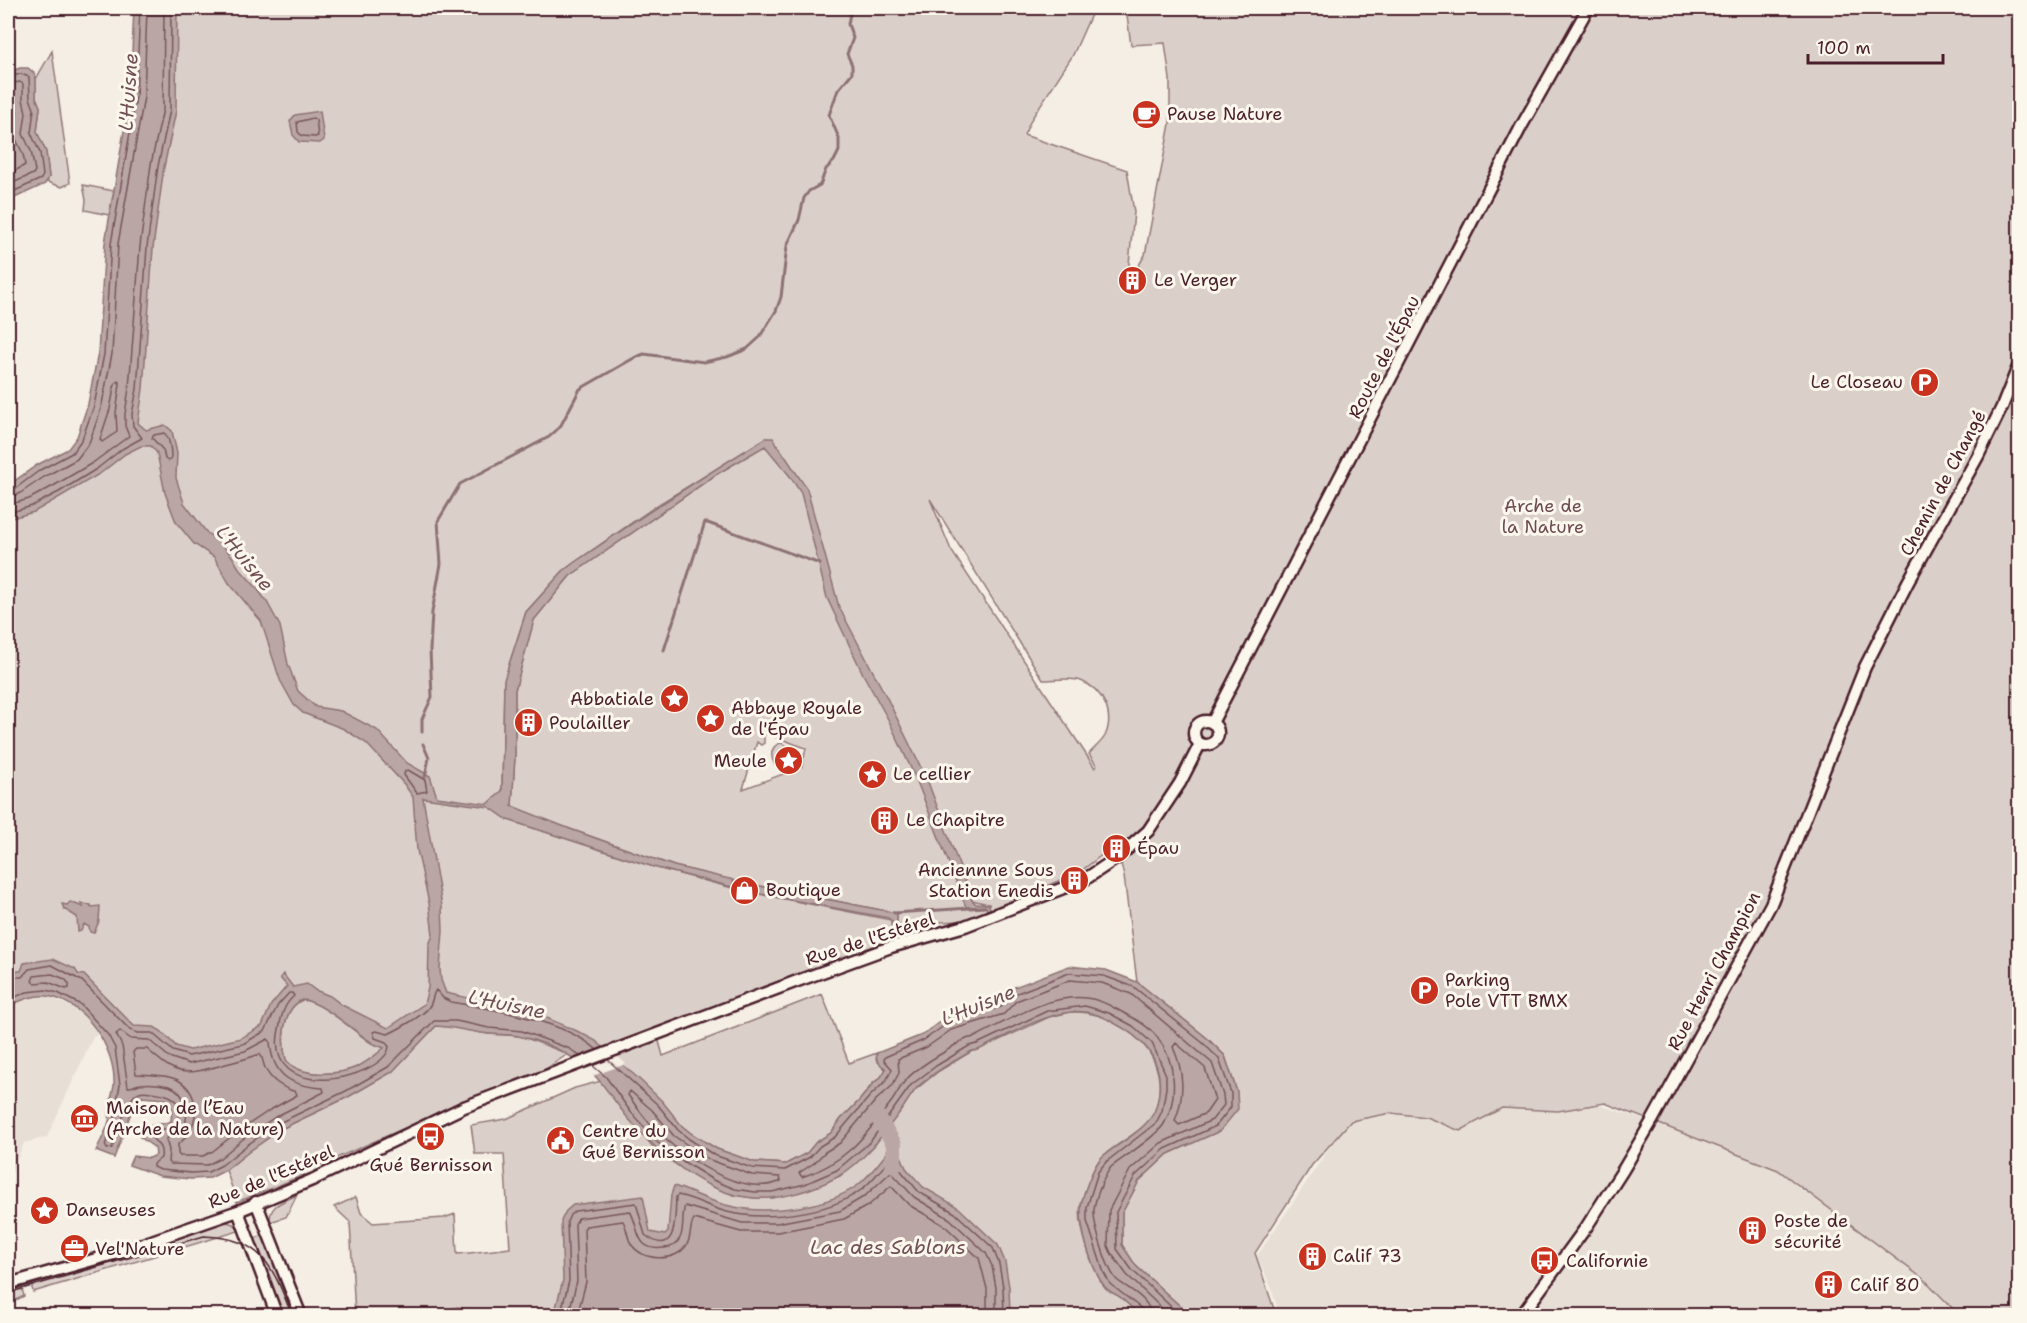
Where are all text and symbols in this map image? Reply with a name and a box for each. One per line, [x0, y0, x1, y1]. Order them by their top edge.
scale bar [1808, 27, 1943, 65]
text: 100 m [1817, 36, 1871, 60]
water label: L'Huisne [112, 52, 144, 132]
cafe icon: Pause Nature [1130, 98, 1162, 130]
place label: Pause Nature [1167, 102, 1283, 126]
building icon: Le Verger [1117, 264, 1149, 296]
place label: Le Verger [1154, 268, 1237, 292]
street label: Route de l'Épau [1343, 291, 1425, 423]
parking icon: Le Closeau [1908, 366, 1940, 398]
place label: Le Closeau [1810, 370, 1903, 394]
street label: Chemin de Changé [1894, 406, 1992, 560]
park label: Arche de la Nature [1502, 494, 1584, 539]
water label: L'Huisne [210, 519, 280, 597]
place icon: Abbatiale [659, 683, 691, 715]
place label: Abbatiale [570, 687, 654, 711]
place label: Abbaye Royale de l'Épau [731, 696, 862, 741]
place icon: Abbaye Royale de l'Épau [694, 702, 726, 734]
building icon: Poulailler [512, 707, 544, 739]
place label: Poulailler [549, 711, 631, 735]
place icon: Meule [772, 745, 804, 777]
place label: Meule [714, 749, 767, 773]
place icon: Le cellier [856, 758, 888, 790]
place label: Le cellier [893, 762, 971, 786]
building icon: Le Chapitre [869, 804, 901, 836]
place label: Le Chapitre [906, 808, 1005, 832]
building icon: Épau [1100, 832, 1132, 864]
place label: Épau [1137, 836, 1179, 860]
place label: Anciennne Sous Station Enedis [918, 858, 1054, 903]
building icon: Anciennne Sous Station Enedis [1059, 864, 1091, 896]
shop icon: Boutique [729, 874, 761, 906]
place label: Boutique [766, 878, 841, 902]
street label: Rue Henri Champion [1662, 887, 1766, 1055]
street label: Rue de l'Estérel [802, 907, 938, 971]
place label: Parking Pole VTT BMX [1445, 968, 1568, 1013]
parking icon: Parking Pole VTT BMX [1408, 974, 1440, 1006]
water label: L'Huisne [937, 978, 1019, 1032]
water label: L'Huisne [466, 983, 548, 1025]
place label: Maison de l’Eau (Arche de la Nature) [106, 1096, 284, 1141]
museum icon: Maison de l’Eau (Arche de la Nature) [69, 1102, 101, 1134]
place label: Centre du Gué Bernisson [582, 1119, 705, 1164]
bus stop icon: Gué Bernisson [415, 1120, 447, 1152]
public building icon: Centre du Gué Bernisson [545, 1125, 577, 1157]
street label: Rue de l'Estérel [204, 1139, 338, 1214]
place label: Gué Bernisson [370, 1153, 493, 1177]
place icon: Danseuses [29, 1194, 61, 1226]
place label: Danseuses [66, 1198, 156, 1222]
place label: Poste de sécurité [1774, 1209, 1848, 1254]
building icon: Poste de sécurité [1737, 1215, 1769, 1247]
office icon: Vel'Nature [58, 1233, 90, 1265]
water label: Lac des Sablons [810, 1234, 966, 1260]
place label: Vel'Nature [95, 1237, 185, 1261]
building icon: Calif 73 [1296, 1240, 1328, 1272]
place label: Calif 73 [1333, 1244, 1402, 1268]
bus stop icon: Californie [1529, 1245, 1561, 1277]
place label: Californie [1566, 1249, 1648, 1273]
building icon: Calif 80 [1813, 1269, 1845, 1301]
place label: Calif 80 [1850, 1273, 1920, 1297]

